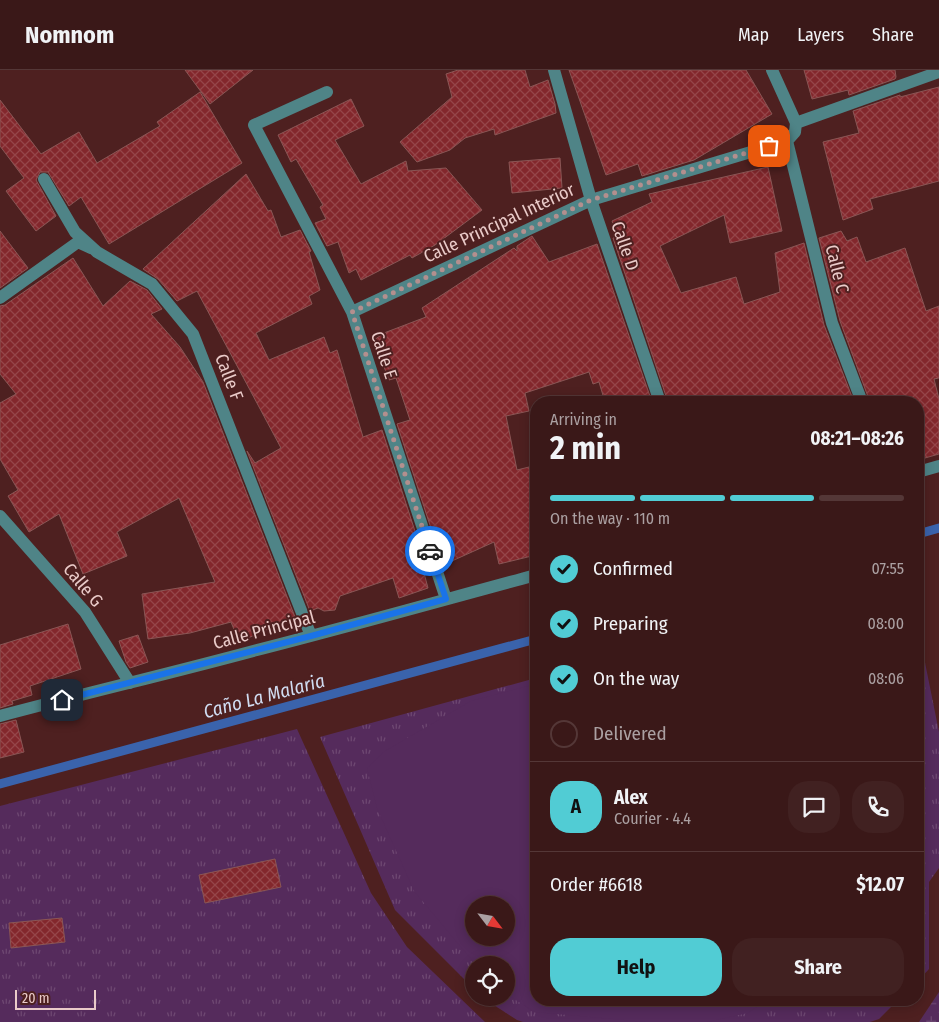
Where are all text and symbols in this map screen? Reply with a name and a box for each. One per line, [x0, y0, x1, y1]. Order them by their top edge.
text: Nomnom [25, 21, 114, 49]
text: Map [738, 24, 769, 46]
text: Layers [797, 24, 844, 46]
text: Share [872, 24, 914, 46]
pin [748, 125, 790, 167]
icon: bag [755, 132, 783, 160]
street label: Calle Principal Interior [420, 178, 579, 268]
street label: Calle D [606, 218, 644, 274]
street label: Calle C [820, 242, 854, 296]
street label: Calle E [366, 328, 402, 382]
street label: Calle F [210, 351, 248, 403]
text: Arriving in [550, 410, 617, 429]
text: 08:21–08:26 [810, 427, 904, 450]
text: 2 min [550, 429, 621, 467]
text: On the way · 110 m [550, 509, 670, 528]
courier [405, 526, 455, 576]
icon: car [416, 537, 444, 565]
icon: check [550, 555, 578, 583]
text: Confirmed [593, 557, 673, 580]
street label: Calle G [58, 559, 108, 611]
text: 07:55 [871, 559, 904, 578]
street label: Calle Principal [211, 606, 318, 654]
icon: check [550, 610, 578, 638]
text: Preparing [593, 612, 668, 635]
text: 08:00 [868, 614, 904, 633]
icon: check [550, 665, 578, 693]
text: On the way [593, 667, 679, 690]
water label: Caño La Malaria [201, 669, 327, 723]
text: 08:06 [868, 669, 904, 688]
pin [41, 679, 83, 721]
icon: home [48, 686, 76, 714]
text: Delivered [593, 722, 667, 745]
button: chat [788, 781, 840, 833]
button: phone [852, 781, 904, 833]
text: Alex [614, 786, 648, 809]
text: A [571, 795, 581, 818]
text: Courier · 4.4 [614, 809, 691, 828]
text: Order #6618 [550, 873, 643, 896]
text: $12.07 [856, 873, 904, 896]
north arrow [465, 896, 515, 946]
map controls [465, 896, 515, 1006]
button: Help [550, 938, 722, 996]
button: Share [732, 938, 904, 996]
button: locate [465, 956, 515, 1006]
scale bar [15, 987, 96, 1010]
text: 20 m [22, 990, 50, 1007]

